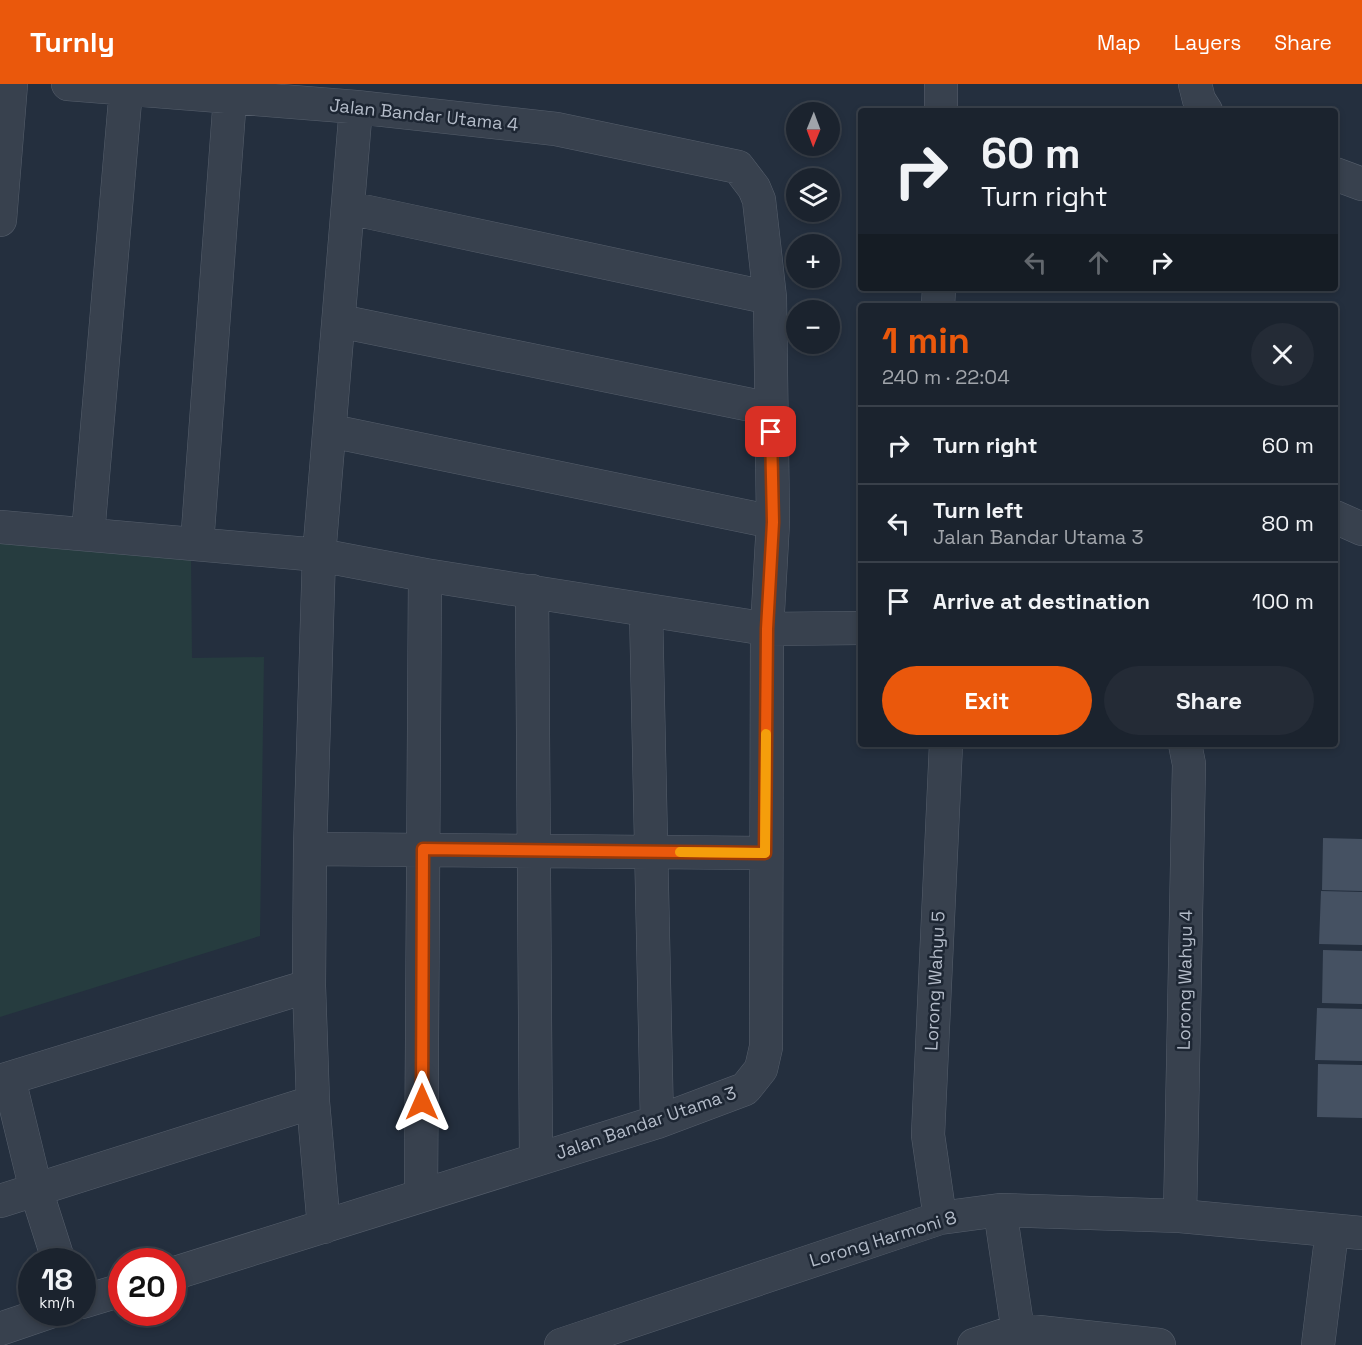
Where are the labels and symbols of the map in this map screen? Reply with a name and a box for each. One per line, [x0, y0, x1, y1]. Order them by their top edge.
street label: Jalan Bandar Utama 4 [328, 93, 520, 136]
north arrow [786, 102, 840, 156]
pin [745, 406, 796, 457]
street label: Lorong Wahyu 4 [1172, 910, 1197, 1050]
street label: Lorong Wahyu 5 [919, 911, 950, 1051]
position arrow [390, 1070, 454, 1134]
street label: Jalan Bandar Utama 3 [552, 1081, 739, 1164]
street label: Lorong Harmoni 8 [807, 1205, 959, 1272]
speed limit sign: 20 [108, 1248, 186, 1326]

